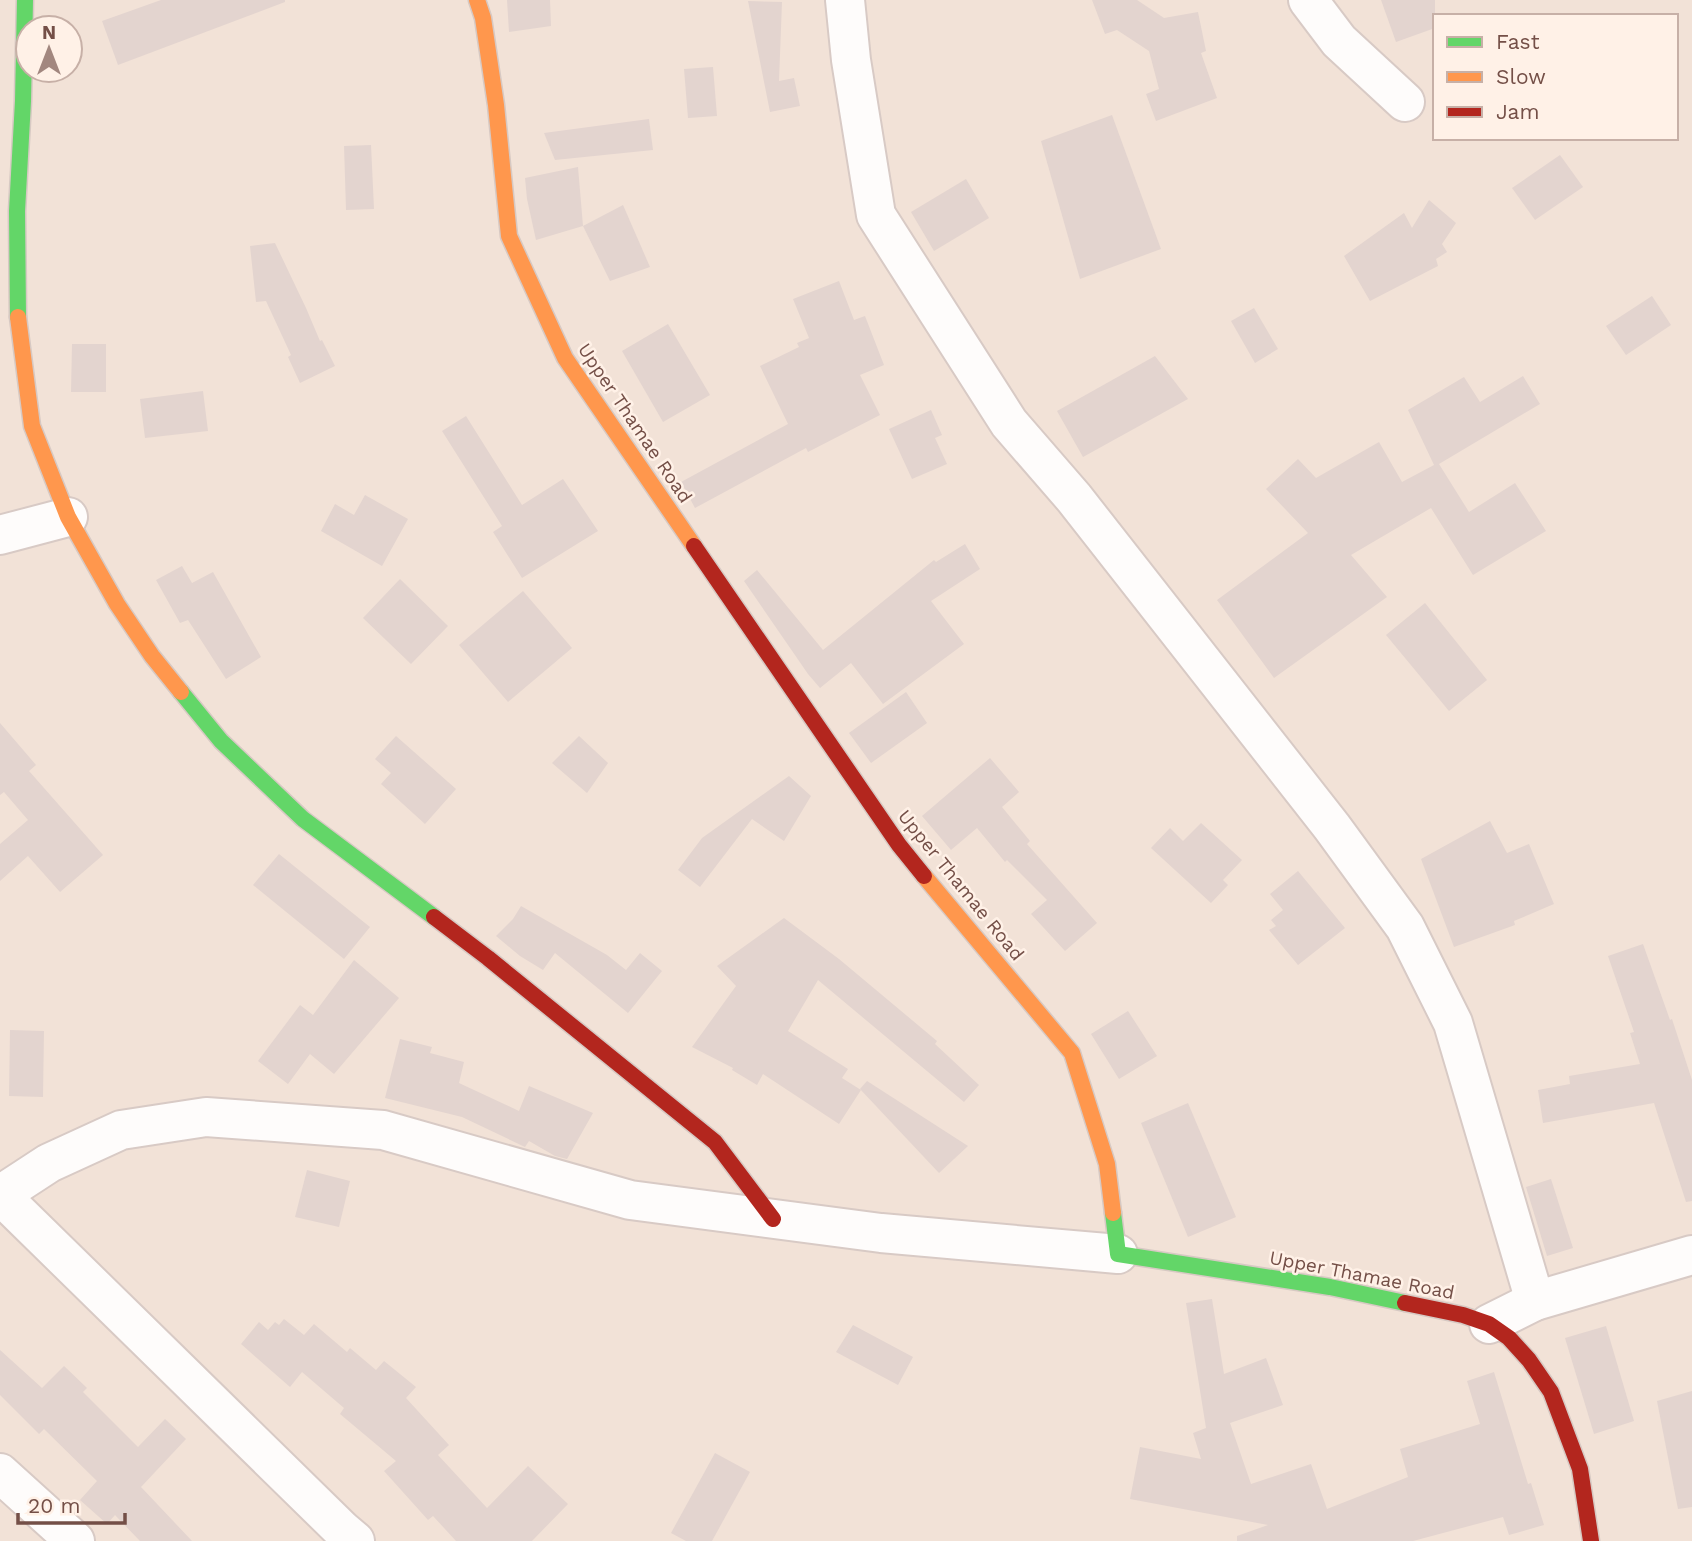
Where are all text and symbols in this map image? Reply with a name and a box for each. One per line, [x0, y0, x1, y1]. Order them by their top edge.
north arrow [14, 14, 84, 84]
legend [1433, 14, 1678, 140]
text: N [42, 21, 56, 44]
text: Fast [1496, 29, 1540, 54]
text: Slow [1496, 64, 1546, 89]
text: Jam [1496, 99, 1539, 124]
street label: Upper Thamae Road [573, 339, 697, 507]
street label: Upper Thamae Road [893, 805, 1029, 965]
street label: Upper Thamae Road [1268, 1246, 1456, 1304]
scale bar [18, 1482, 124, 1526]
text: 20 m [28, 1493, 80, 1518]

